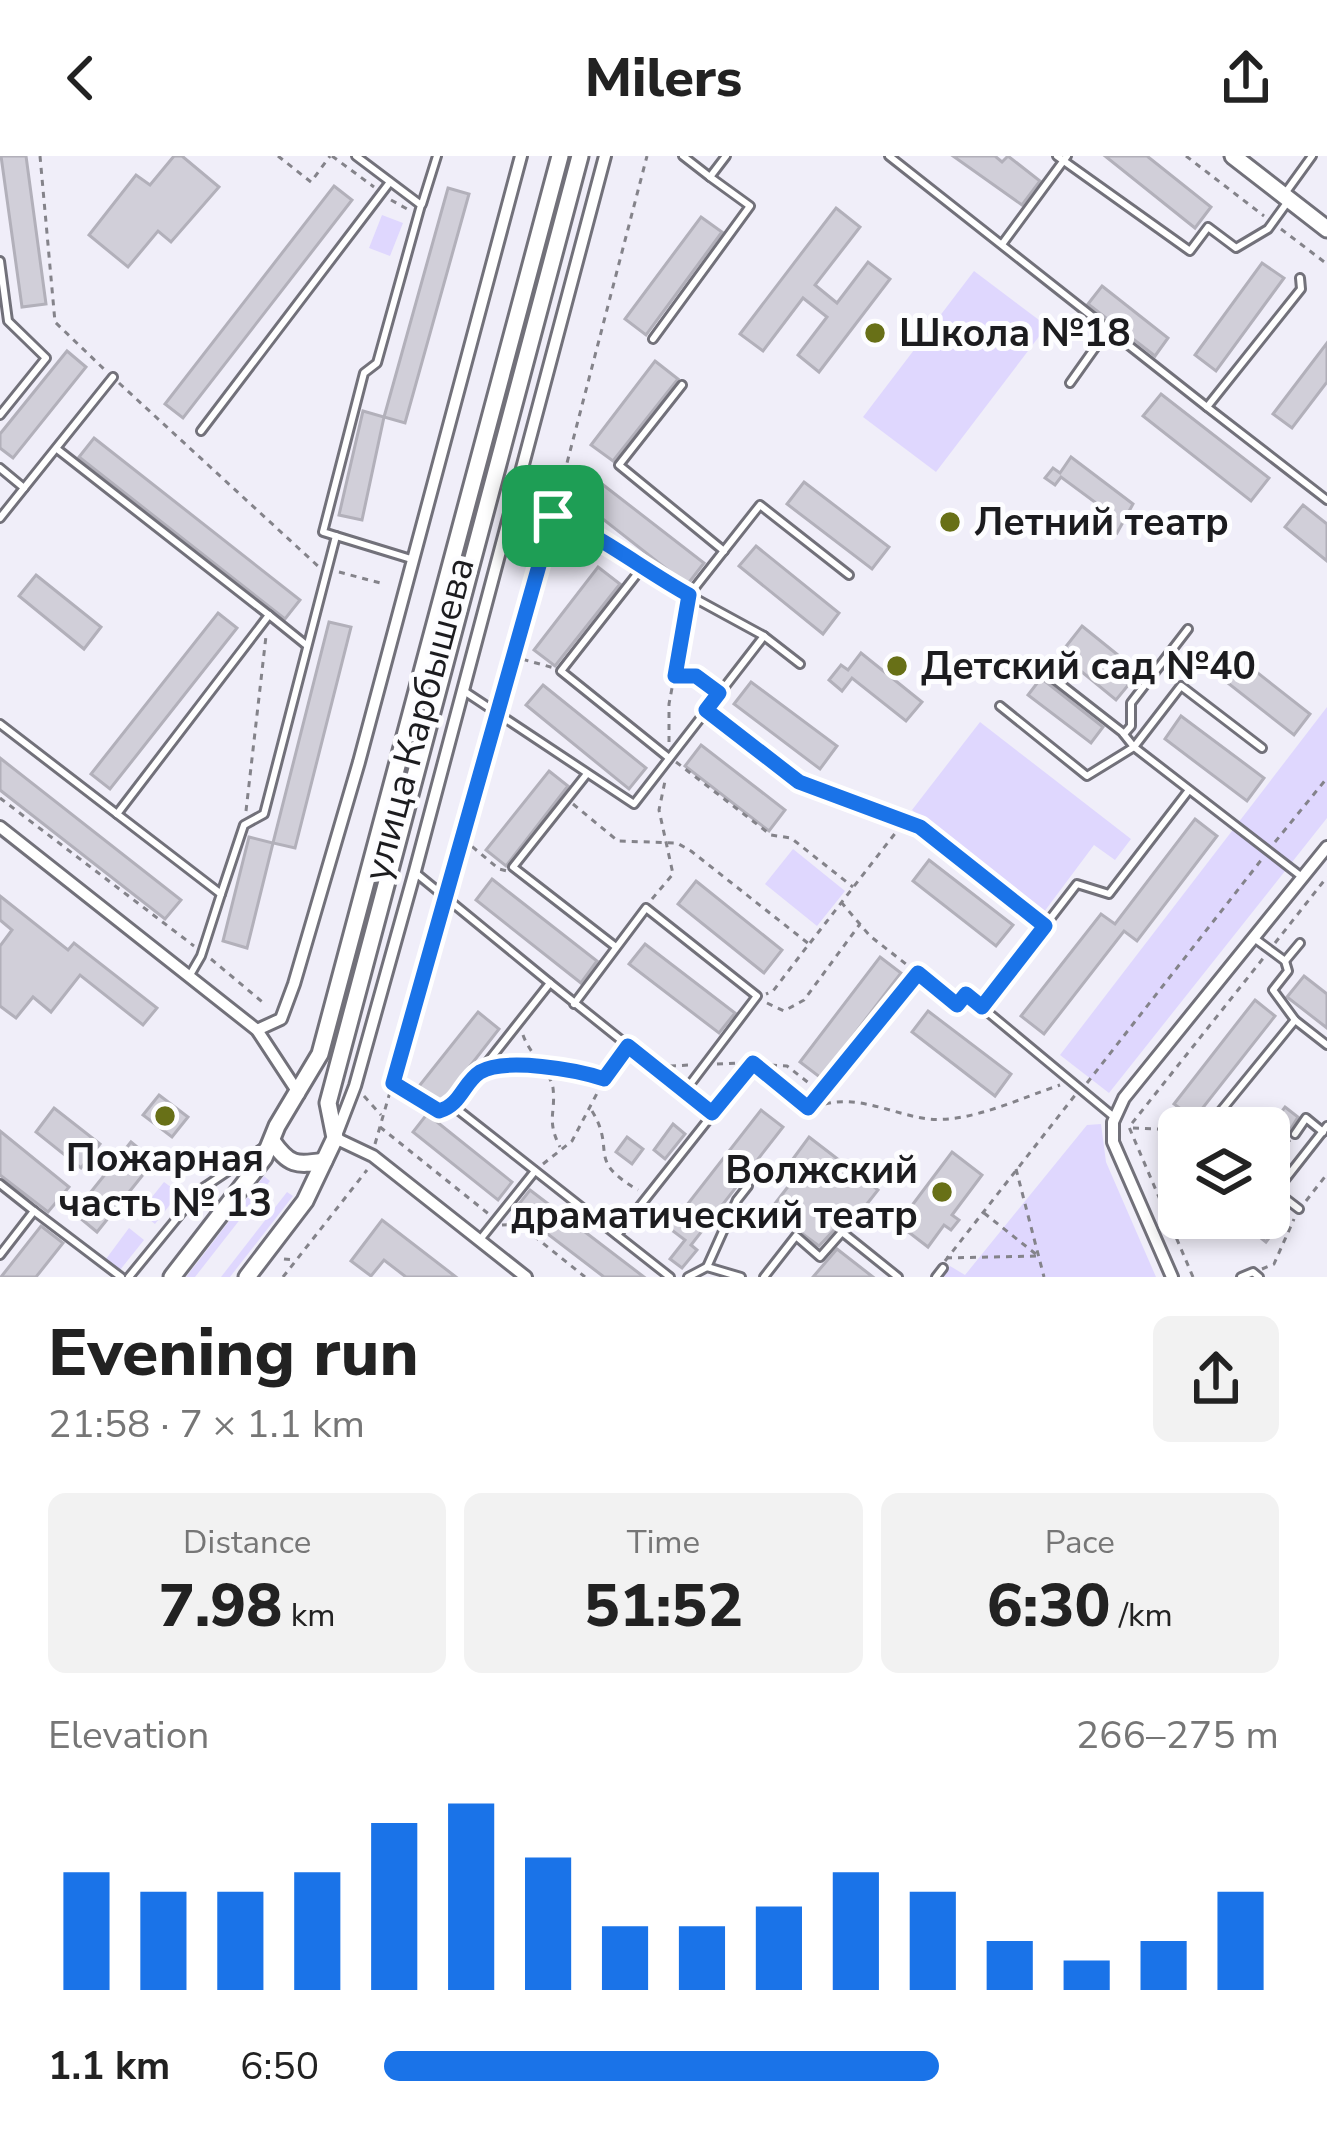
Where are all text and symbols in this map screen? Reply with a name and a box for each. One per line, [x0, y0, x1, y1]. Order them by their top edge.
text: Milers [585, 41, 742, 115]
icon: back [48, 45, 114, 111]
icon: share [1213, 45, 1279, 111]
place label: Школа №18 [899, 307, 1131, 360]
marker: Школа №18 [862, 320, 888, 346]
pin [502, 465, 604, 567]
icon: arrive [520, 483, 586, 549]
place label: Летний театр [974, 496, 1229, 549]
marker: Летний театр [937, 509, 963, 535]
street label: улица Карбышева [350, 551, 488, 887]
place label: Детский сад №40 [921, 640, 1256, 693]
marker: Детский сад №40 [884, 653, 910, 679]
marker: Пожарная часть № 13 [152, 1103, 178, 1129]
map controls [1158, 1107, 1290, 1239]
button: layers [1158, 1107, 1290, 1239]
place label: Пожарная часть № 13 [58, 1132, 272, 1230]
place label: Волжский драматический театр [511, 1144, 918, 1242]
marker: Волжский драматический театр [929, 1179, 955, 1205]
text: Evening run [48, 1308, 419, 1398]
button: share [1153, 1316, 1279, 1442]
text: 21:58 · 7 × 1.1 km [48, 1398, 365, 1451]
text: Distance [183, 1520, 311, 1565]
text: Time [627, 1520, 700, 1565]
text: Pace [1045, 1520, 1115, 1565]
text: 7.98 [159, 1565, 282, 1647]
text: 51:52 [584, 1565, 743, 1647]
text: 6:30 [987, 1565, 1110, 1647]
text: km [282, 1593, 336, 1638]
text: /km [1110, 1593, 1173, 1638]
text: Elevation [48, 1709, 209, 1762]
text: 266–275 m [1076, 1709, 1279, 1762]
text: 1.1 km [48, 2040, 170, 2093]
text: 6:50 [240, 2040, 319, 2093]

